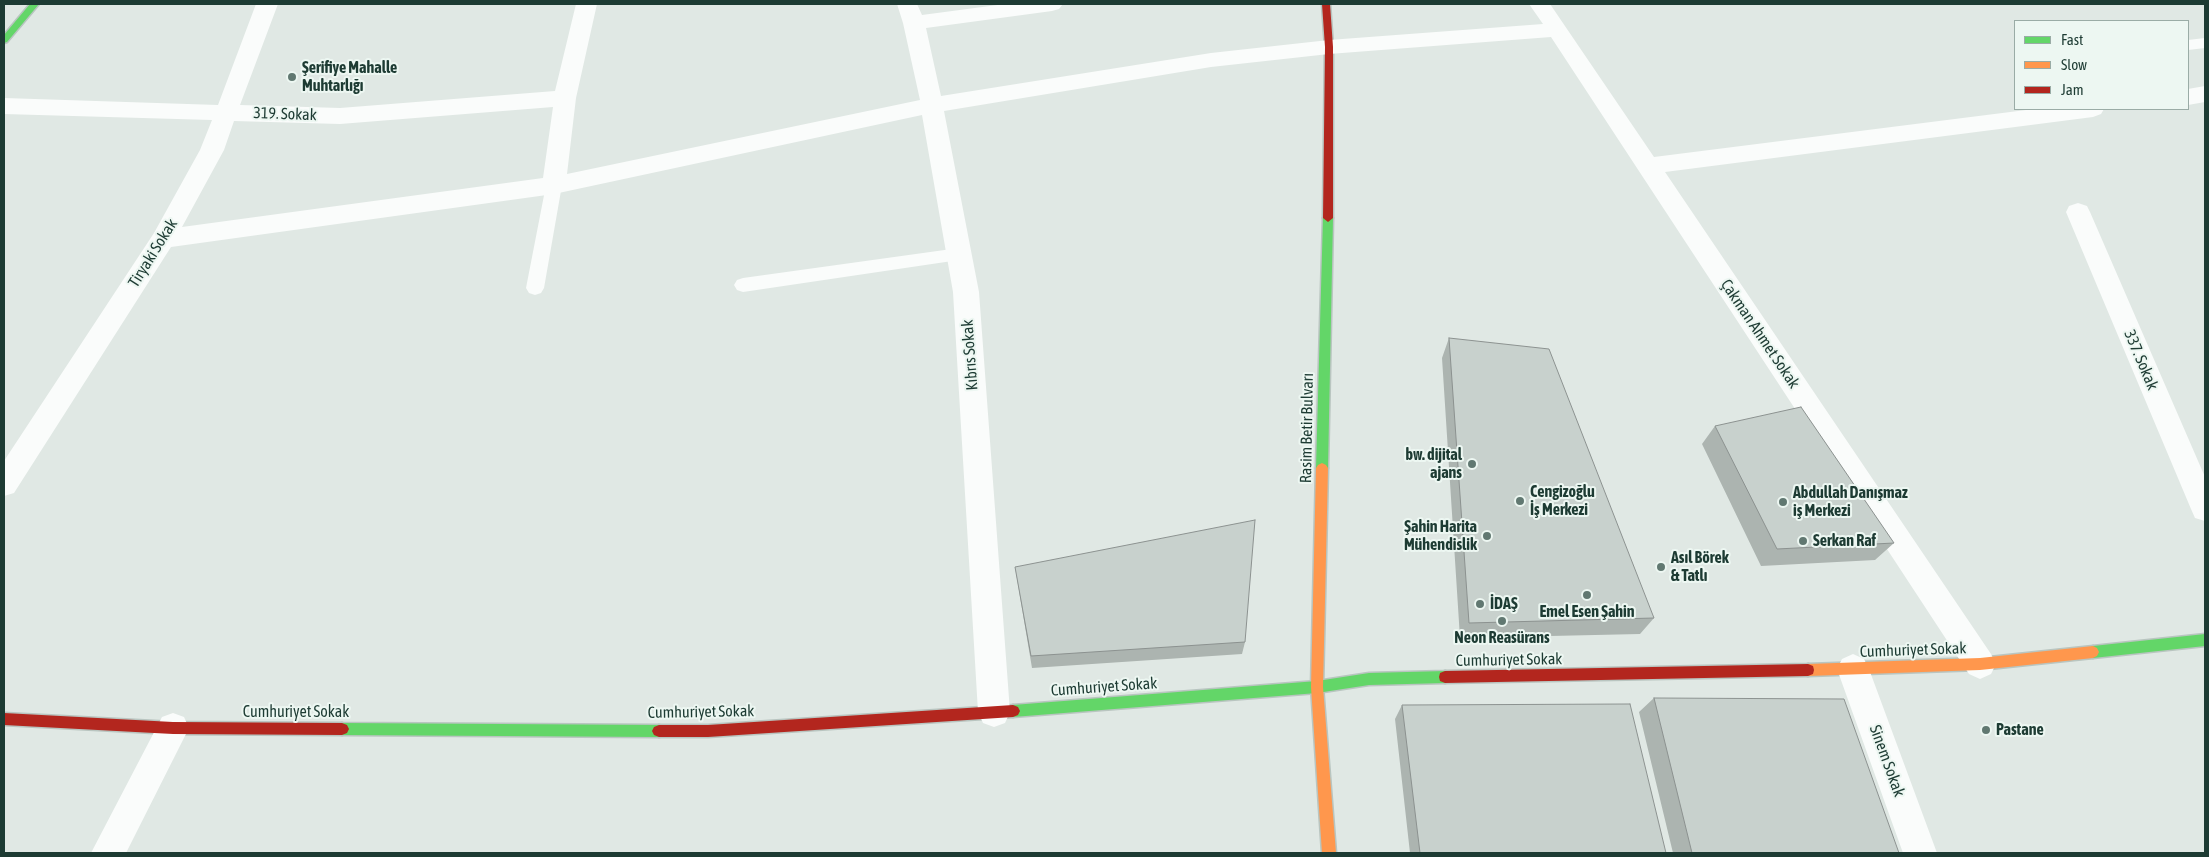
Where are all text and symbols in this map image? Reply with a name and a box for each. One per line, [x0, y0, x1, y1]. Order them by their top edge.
legend [2014, 20, 2189, 110]
text: Fast [2061, 31, 2083, 48]
text: Slow [2061, 56, 2087, 73]
place label: Şerifiye Mahalle Muhtarlığı [302, 58, 397, 96]
marker: Şerifiye Mahalle Muhtarlığı [286, 71, 298, 83]
text: Jam [2061, 81, 2084, 98]
street label: 319. Sokak [253, 103, 317, 125]
street label: Tiryaki Sokak [124, 215, 182, 291]
street label: Çakman Ahmet Sokak [1716, 276, 1804, 392]
street label: Kıbrıs Sokak [958, 319, 982, 391]
street label: 337. Sokak [2120, 327, 2162, 393]
street label: Rasim Betir Bulvarı [1296, 373, 1318, 483]
place label: bw. dijital ajans [1406, 445, 1462, 483]
marker: bw. dijital ajans [1466, 458, 1478, 470]
place label: Cengizoğlu İş Merkezi [1530, 482, 1595, 520]
place label: Abdullah Danışmaz iş Merkezi [1793, 483, 1908, 521]
marker: Cengizoğlu İş Merkezi [1514, 495, 1526, 507]
marker: Abdullah Danışmaz iş Merkezi [1777, 496, 1789, 508]
place label: Şahin Harita Mühendislik [1404, 517, 1477, 555]
marker: Şahin Harita Mühendislik [1481, 530, 1493, 542]
place label: Serkan Raf [1813, 531, 1876, 551]
marker: Serkan Raf [1797, 535, 1809, 547]
place label: Asıl Börek & Tatlı [1671, 548, 1729, 586]
marker: Asıl Börek & Tatlı [1655, 561, 1667, 573]
marker: Emel Esen Şahin [1581, 589, 1593, 601]
place label: İDAŞ [1490, 594, 1518, 614]
marker: İDAŞ [1474, 598, 1486, 610]
place label: Emel Esen Şahin [1539, 602, 1635, 622]
marker: Neon Reasürans [1496, 615, 1508, 627]
place label: Neon Reasürans [1454, 628, 1550, 648]
street label: Cumhuriyet Sokak [1859, 639, 1967, 661]
street label: Cumhuriyet Sokak [1456, 649, 1562, 671]
street label: Cumhuriyet Sokak [1050, 674, 1158, 700]
street label: Cumhuriyet Sokak [648, 701, 754, 723]
street label: Cumhuriyet Sokak [243, 702, 349, 722]
place label: Pastane [1996, 720, 2044, 740]
street label: Sinem Sokak [1865, 723, 1909, 799]
marker: Pastane [1980, 724, 1992, 736]

